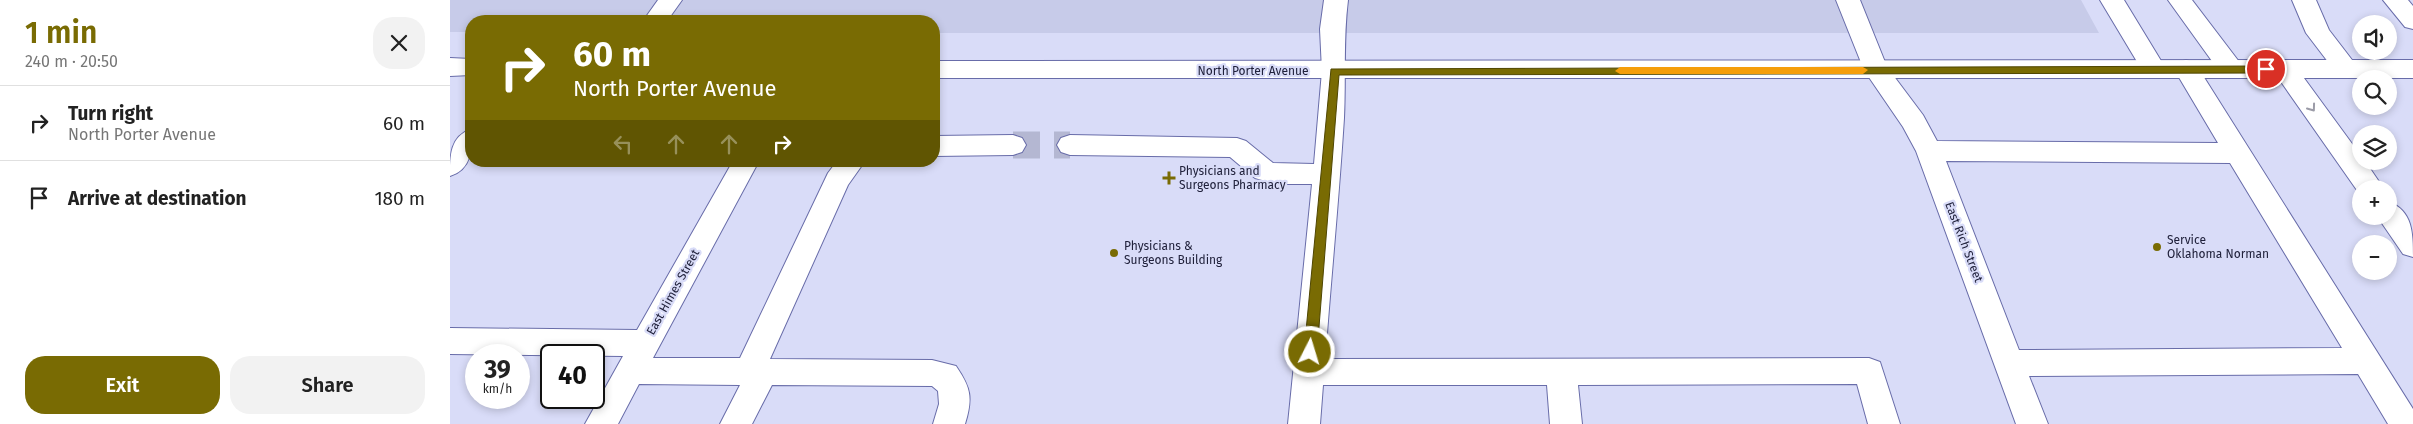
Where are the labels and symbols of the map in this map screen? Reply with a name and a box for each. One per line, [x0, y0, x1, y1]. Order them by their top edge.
pin [2245, 48, 2287, 90]
street label: North Porter Avenue [1198, 64, 1308, 78]
one-way arrow [2306, 103, 2316, 112]
place label: Physicians and Surgeons Pharmacy [1179, 164, 1286, 192]
marker: Physicians and Surgeons Pharmacy [1163, 172, 1175, 184]
street label: East Rich Street [1942, 200, 1986, 285]
place label: Service Oklahoma Norman [2167, 233, 2269, 261]
place label: Physicians & Surgeons Building [1124, 239, 1223, 267]
marker: Service Oklahoma Norman [2151, 241, 2163, 253]
street label: East Himes Street [644, 246, 703, 337]
marker: Physicians & Surgeons Building [1108, 247, 1120, 259]
position arrow [1283, 325, 1335, 377]
speed limit sign: 40 [540, 344, 605, 409]

